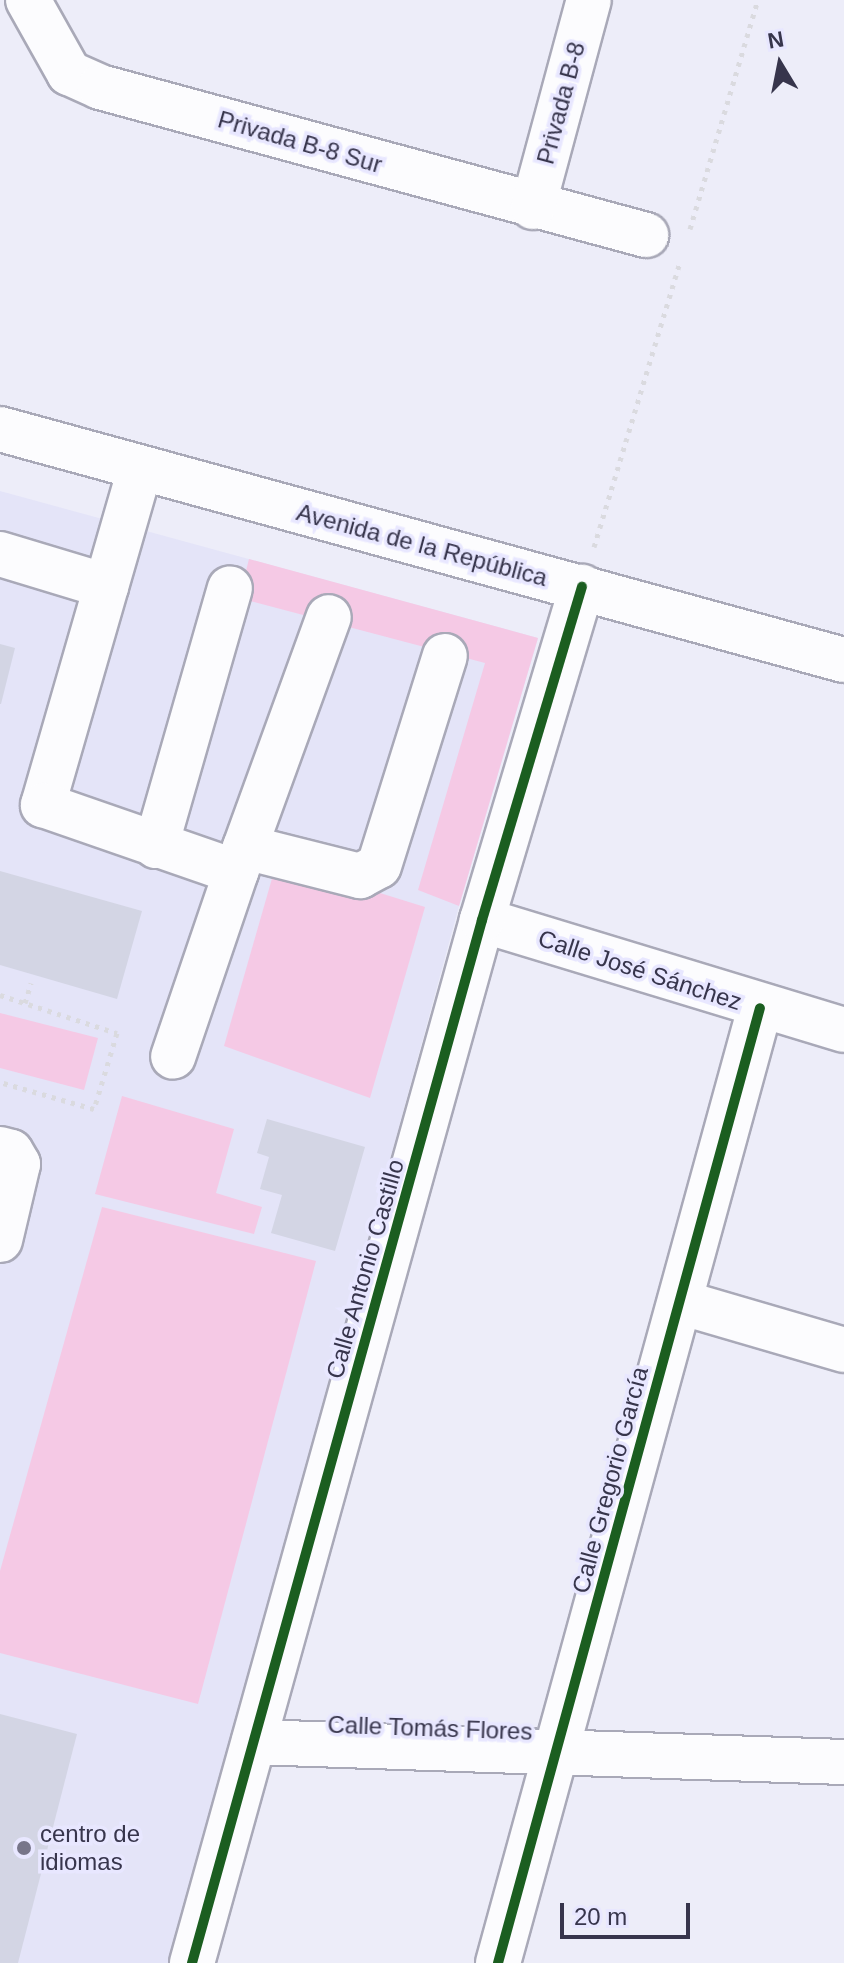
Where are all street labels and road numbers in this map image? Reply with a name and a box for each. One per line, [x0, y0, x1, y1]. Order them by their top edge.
street label: Privada B-8 [531, 39, 591, 167]
street label: Privada B-8 Sur [215, 105, 385, 179]
street label: Avenida de la República [293, 498, 551, 592]
street label: Calle José Sánchez [535, 924, 745, 1016]
street label: Calle Antonio Castillo [320, 1155, 410, 1383]
street label: Calle Gregorio García [566, 1364, 654, 1596]
street label: Calle Tomás Flores [327, 1710, 533, 1746]

